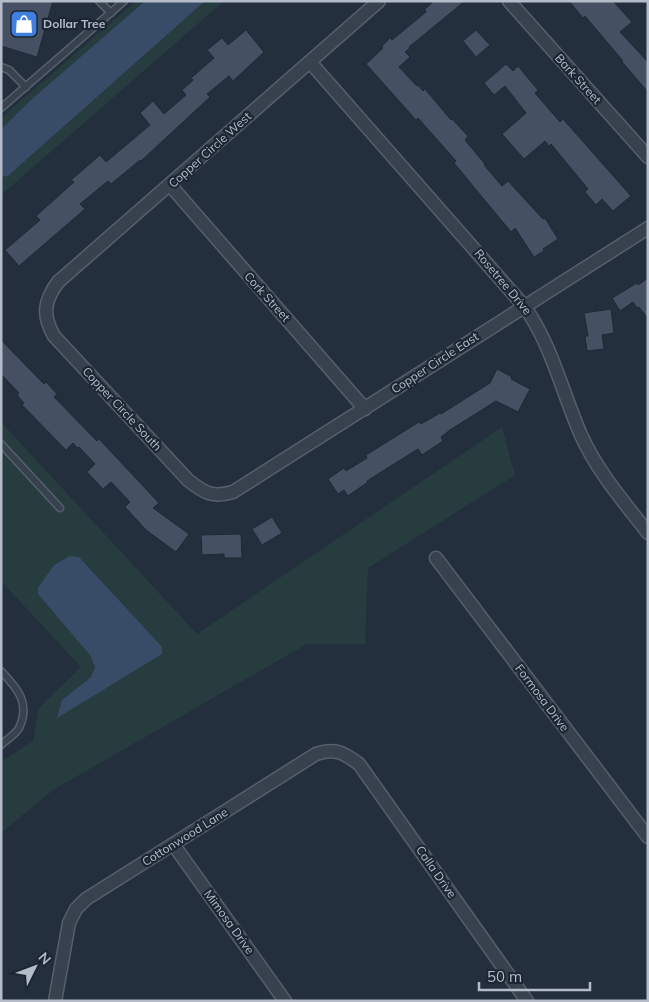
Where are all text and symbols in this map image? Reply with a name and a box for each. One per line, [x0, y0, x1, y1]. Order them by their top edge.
shop icon: Dollar Tree [9, 9, 39, 39]
place label: Dollar Tree [43, 16, 106, 31]
street label: Bark Street [552, 51, 605, 107]
street label: Copper Circle West [165, 109, 254, 191]
street label: Rosetree Drive [472, 246, 535, 318]
street label: Cork Street [241, 269, 294, 325]
street label: Copper Circle East [388, 329, 481, 396]
street label: Copper Circle South [80, 364, 165, 454]
street label: Formosa Drive [512, 661, 573, 734]
street label: Cottonwood Lane [139, 804, 230, 869]
street label: Calla Drive [413, 843, 460, 901]
street label: Mimosa Drive [201, 887, 258, 957]
north arrow [10, 942, 60, 992]
text: N [34, 948, 55, 968]
scale bar [479, 960, 590, 992]
text: 50 m [487, 967, 522, 986]

